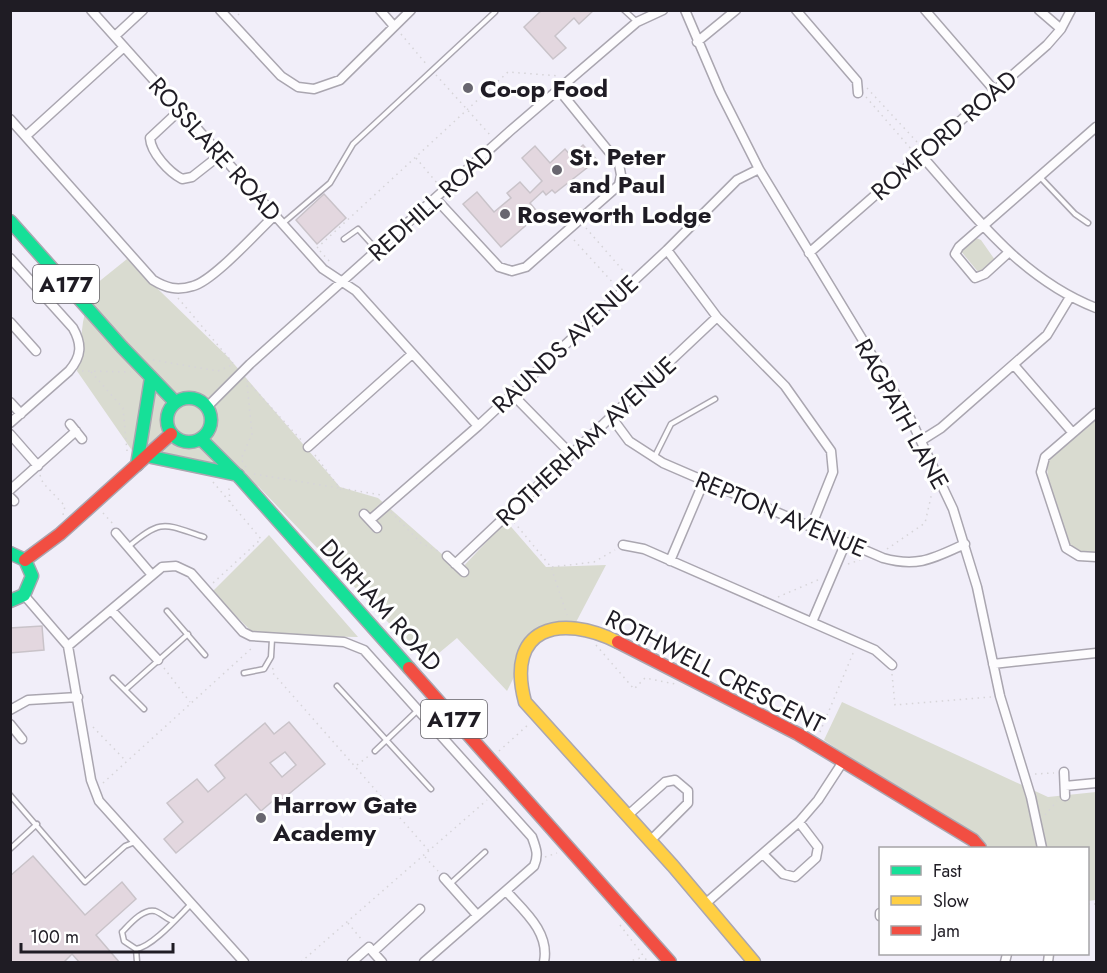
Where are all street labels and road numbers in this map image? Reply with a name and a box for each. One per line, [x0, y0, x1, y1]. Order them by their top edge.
street label: ROMFORD ROAD [863, 62, 1025, 208]
street label: ROSSLARE ROAD [141, 69, 289, 229]
street label: REDHILL ROAD [360, 137, 502, 269]
road number: A177 [33, 265, 99, 303]
street label: RAUNDS AVENUE [484, 267, 646, 421]
street label: RAGPATH LANE [846, 332, 958, 496]
street label: ROTHERHAM AVENUE [488, 348, 684, 534]
street label: REPTON AVENUE [690, 462, 872, 566]
street label: DURHAM ROAD [312, 531, 450, 679]
street label: ROTHWELL CRESCENT [600, 601, 830, 741]
road number: A177 [421, 700, 487, 738]

